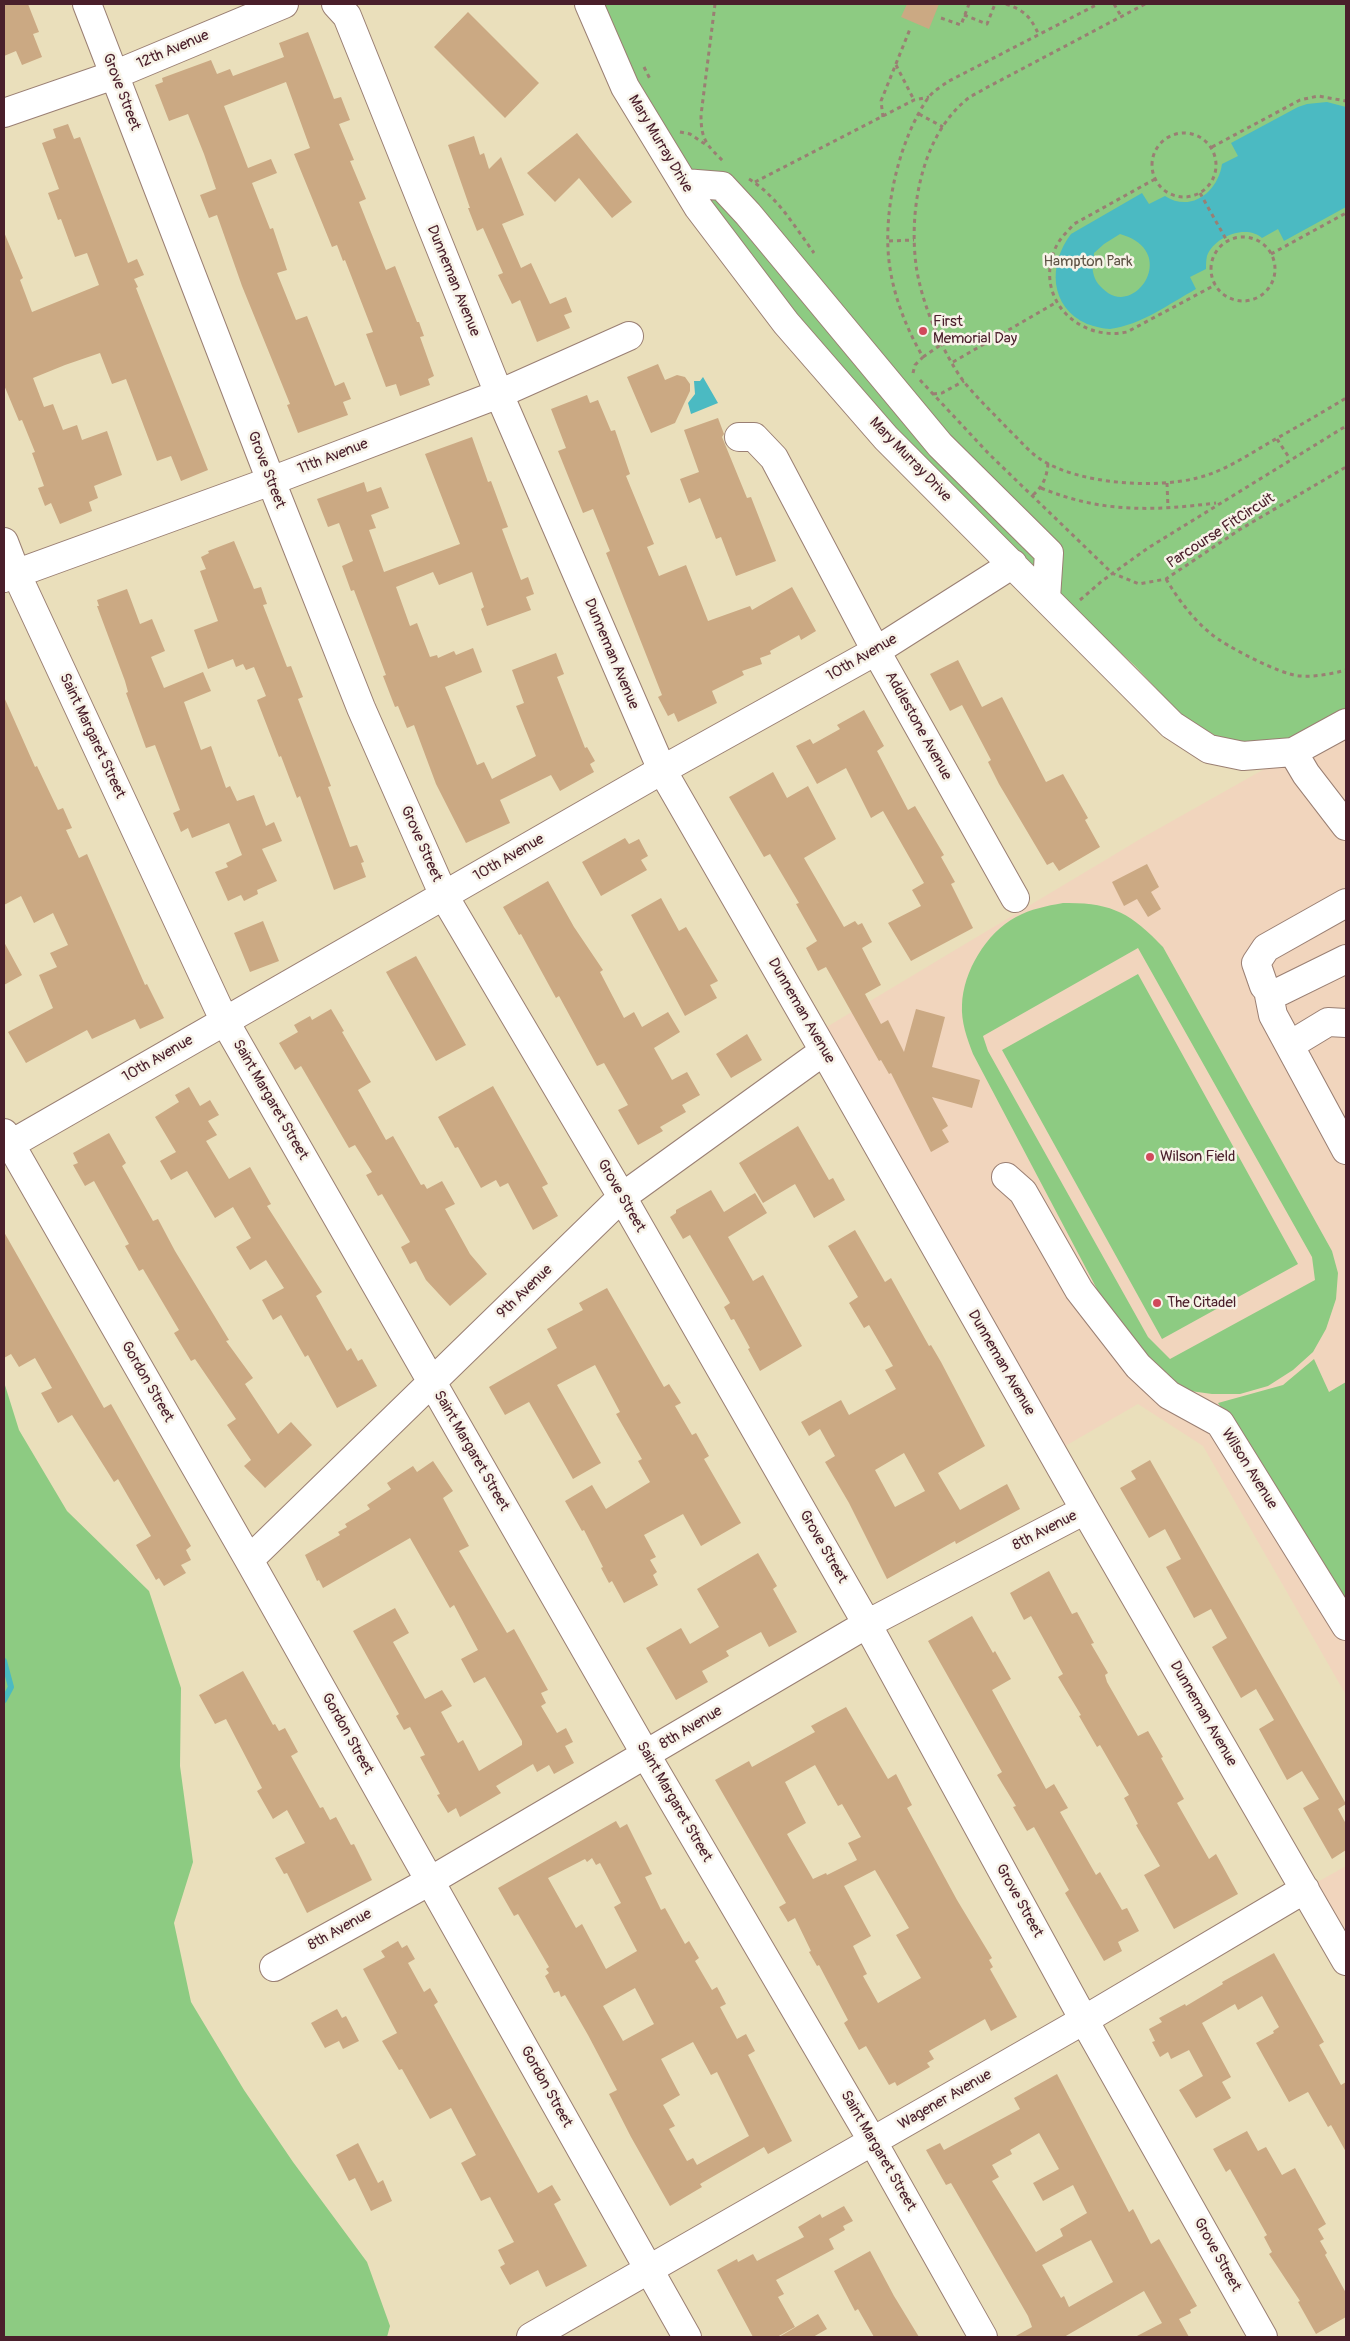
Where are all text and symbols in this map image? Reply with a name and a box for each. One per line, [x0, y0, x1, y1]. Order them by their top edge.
street label: 12th Avenue [134, 27, 212, 73]
street label: Grove Street [98, 51, 144, 133]
street label: Mary Murray Drive [624, 92, 696, 196]
street label: Dunneman Avenue [422, 223, 484, 339]
park label: Hampton Park [1044, 253, 1132, 271]
place label: First Memorial Day [933, 313, 1017, 348]
marker: First Memorial Day [917, 325, 929, 337]
street label: Mary Murray Drive [865, 414, 955, 506]
street label: Grove Street [243, 429, 289, 511]
street label: 11th Avenue [295, 435, 371, 479]
street label: Parcourse FitCircuit [1164, 489, 1278, 573]
street label: Dunneman Avenue [580, 596, 642, 712]
street label: 10th Avenue [823, 631, 901, 685]
street label: Addlestone Avenue [881, 669, 955, 783]
street label: Saint Margaret Street [55, 671, 129, 801]
street label: Grove Street [396, 803, 446, 885]
street label: 10th Avenue [470, 831, 548, 885]
street label: Dunneman Avenue [764, 955, 838, 1067]
street label: 10th Avenue [119, 1032, 197, 1086]
street label: Saint Margaret Street [228, 1037, 312, 1163]
place label: Wilson Field [1160, 1148, 1235, 1166]
marker: Wilson Field [1144, 1151, 1156, 1163]
street label: Grove Street [593, 1156, 649, 1236]
street label: 9th Avenue [494, 1261, 556, 1323]
place label: The Citadel [1167, 1294, 1236, 1312]
marker: The Citadel [1151, 1297, 1163, 1309]
street label: Dunneman Avenue [964, 1307, 1038, 1419]
street label: Gordon Street [117, 1338, 177, 1426]
street label: Saint Margaret Street [429, 1388, 513, 1514]
street label: Wilson Avenue [1217, 1425, 1281, 1513]
street label: Grove Street [795, 1507, 851, 1587]
street label: 8th Avenue [1010, 1507, 1080, 1555]
street label: Dunneman Avenue [1166, 1658, 1240, 1770]
street label: Gordon Street [317, 1690, 377, 1778]
street label: 8th Avenue [656, 1702, 726, 1754]
street label: Saint Margaret Street [632, 1739, 716, 1865]
street label: Grove Street [991, 1861, 1047, 1941]
street label: 8th Avenue [305, 1905, 375, 1955]
street label: Gordon Street [516, 2043, 576, 2131]
street label: Wagener Avenue [895, 2066, 995, 2134]
street label: Saint Margaret Street [836, 2088, 920, 2214]
street label: Grove Street [1189, 2215, 1245, 2295]

